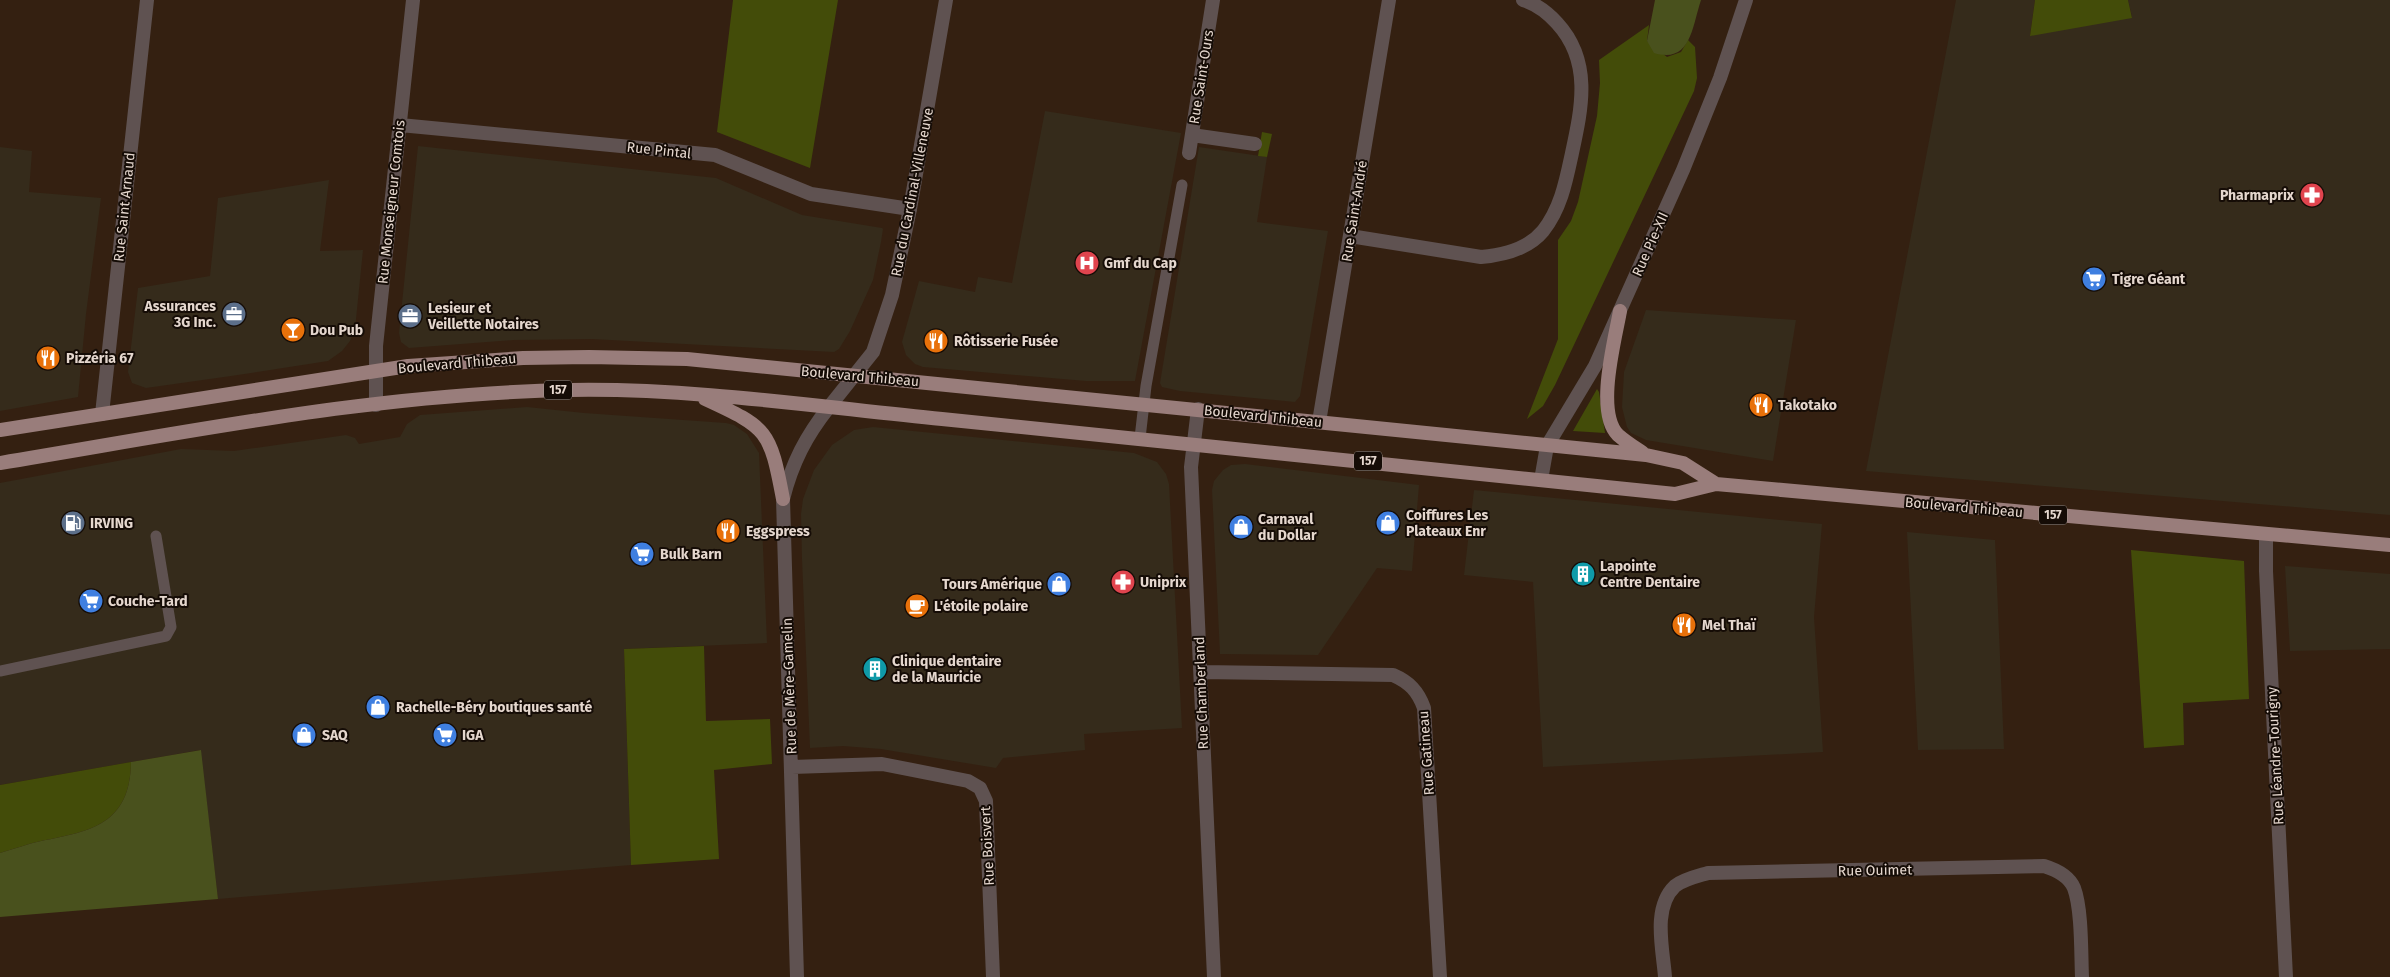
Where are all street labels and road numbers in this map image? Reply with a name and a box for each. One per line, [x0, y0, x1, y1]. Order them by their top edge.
street label: Rue Saint-Ours [1186, 28, 1217, 125]
street label: Rue du Cardinal-Villeneuve [888, 106, 937, 278]
street label: Rue Monseigneur Comtois [374, 119, 409, 285]
street label: Rue Pintal [626, 139, 692, 162]
street label: Rue Saint Arnaud [110, 152, 139, 263]
street label: Rue Saint-André [1338, 159, 1371, 263]
street label: Rue Pie-XII [1629, 209, 1672, 279]
street label: Boulevard Thibeau [397, 350, 517, 377]
street label: Boulevard Thibeau [800, 363, 920, 390]
road number: 157 [544, 380, 572, 400]
street label: Boulevard Thibeau [1203, 402, 1323, 431]
road number: 157 [1354, 452, 1382, 471]
street label: Boulevard Thibeau [1904, 494, 2024, 521]
road number: 157 [2039, 506, 2067, 524]
street label: Rue de Mère-Gamelin [779, 617, 800, 755]
street label: Rue Chamberland [1191, 636, 1212, 750]
street label: Rue Léandre-Tourigny [2263, 686, 2288, 825]
street label: Rue Gatineau [1415, 710, 1438, 796]
street label: Rue Boisvert [977, 805, 998, 886]
street label: Rue Ouimet [1838, 861, 1913, 880]

